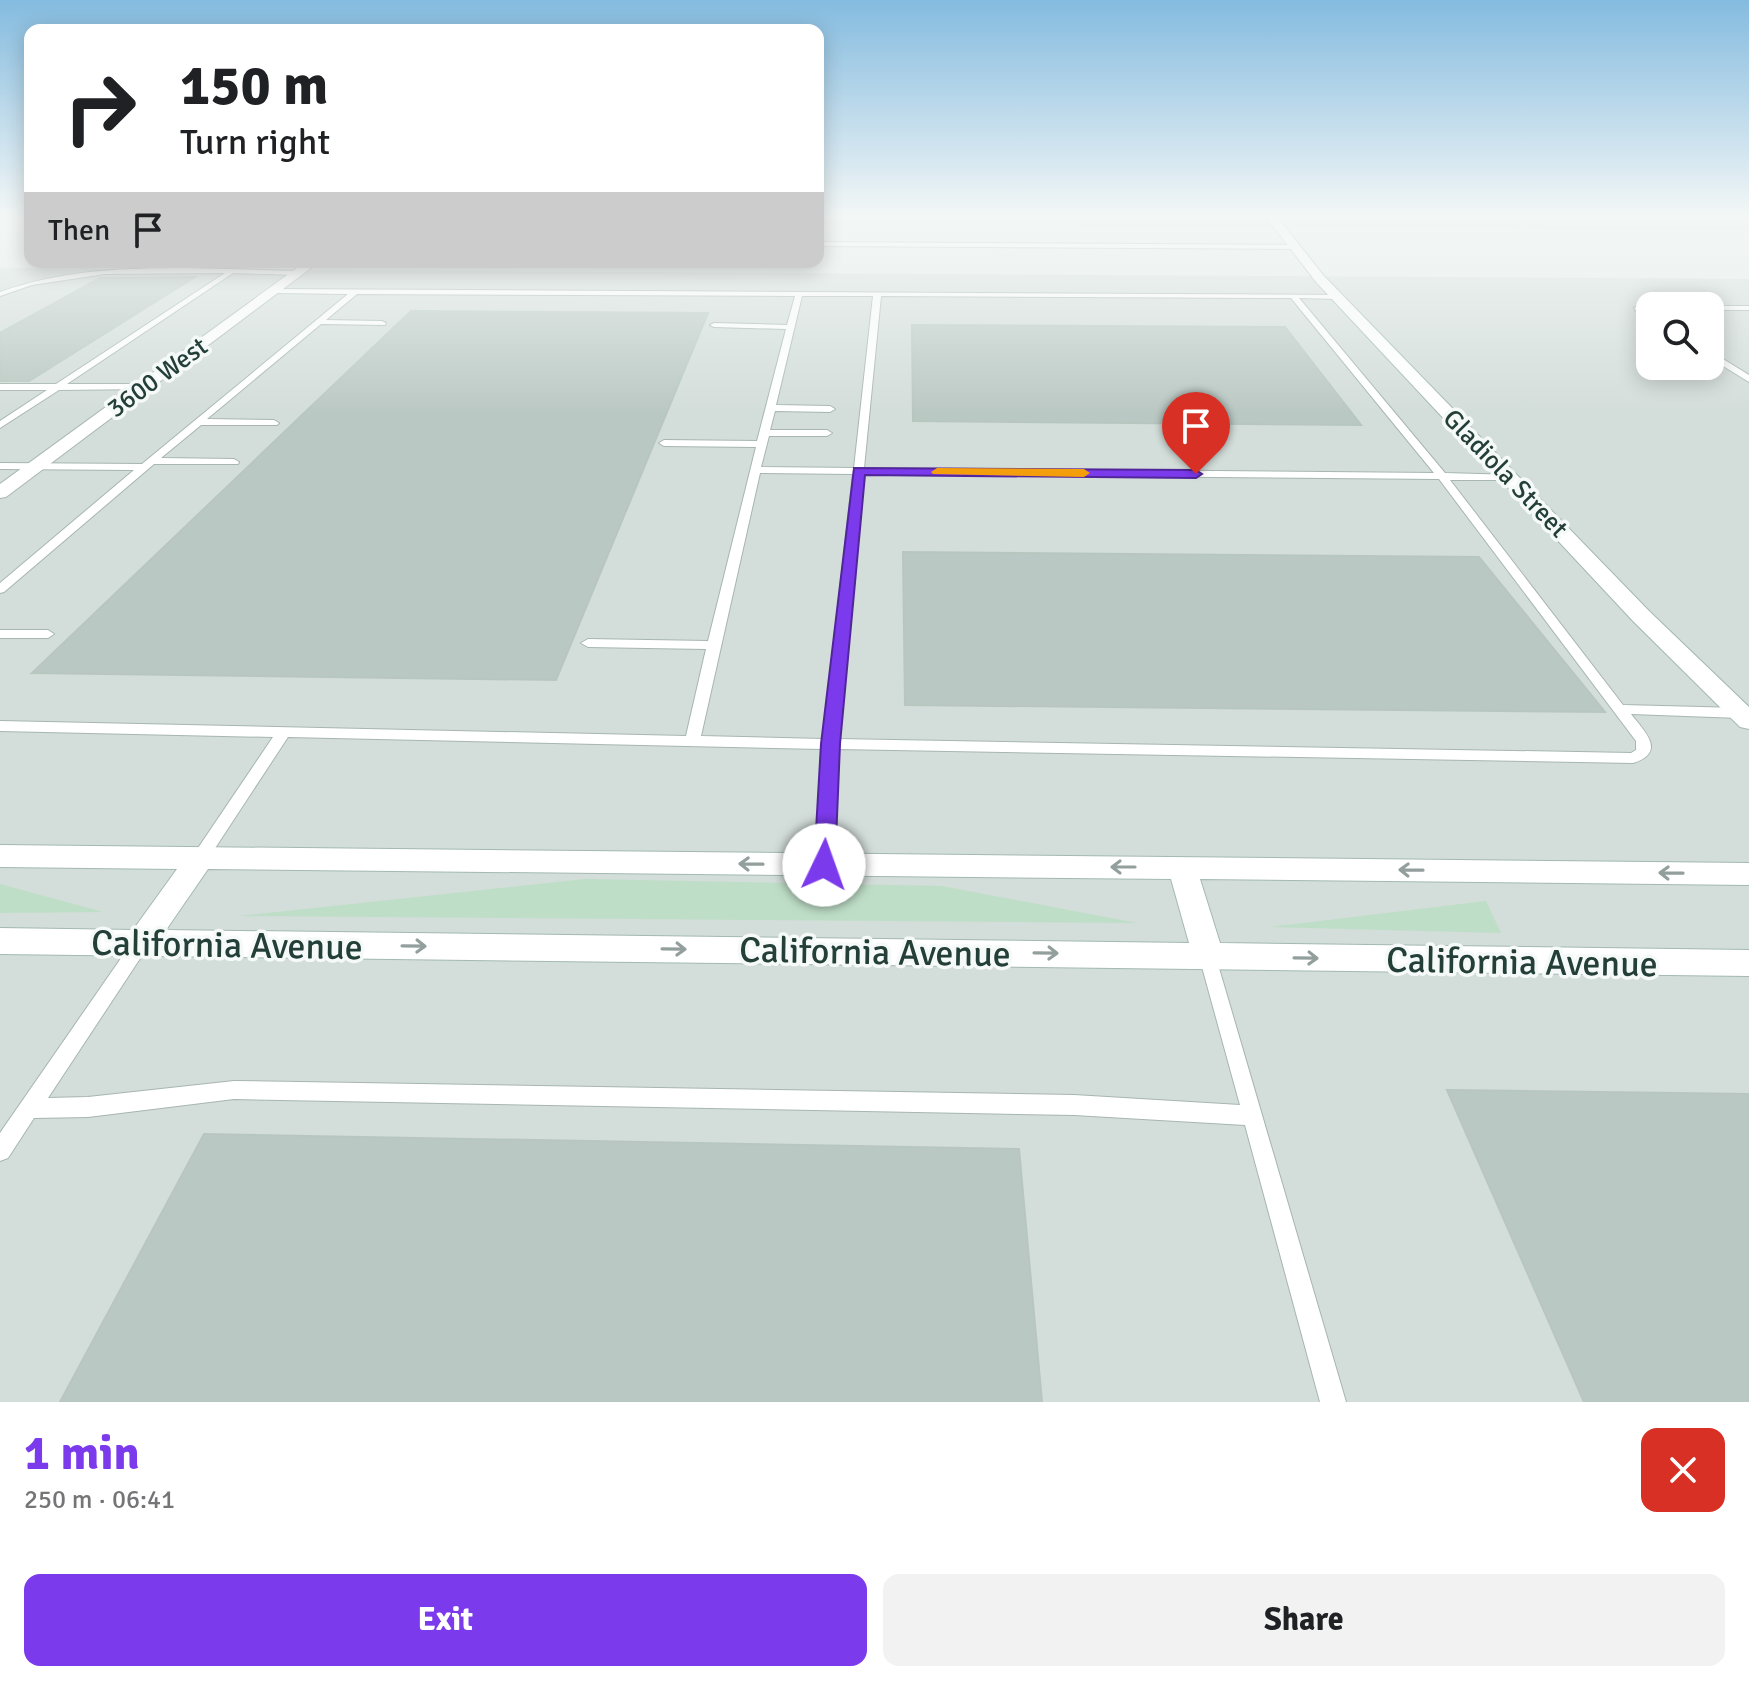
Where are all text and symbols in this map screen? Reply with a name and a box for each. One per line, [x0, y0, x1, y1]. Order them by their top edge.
text: 150 m [180, 51, 328, 120]
icon: right [48, 56, 152, 160]
text: Turn right [180, 120, 330, 165]
icon: arrive [126, 208, 170, 252]
text: Then [48, 212, 110, 249]
map controls [1636, 292, 1724, 380]
button: search [1636, 292, 1724, 380]
street label: 3600 West [101, 331, 214, 425]
pin [1162, 392, 1230, 474]
street label: Gladiola Street [1436, 403, 1574, 545]
icon: arrive [1174, 404, 1218, 448]
position arrow [782, 823, 866, 907]
one-way arrow [738, 856, 765, 872]
one-way arrow [1110, 859, 1137, 875]
one-way arrow [1398, 862, 1425, 878]
one-way arrow [1658, 865, 1685, 881]
street label: California Avenue [91, 921, 363, 970]
street label: California Avenue [739, 928, 1011, 977]
one-way arrow [400, 938, 427, 954]
street label: California Avenue [1386, 938, 1658, 987]
one-way arrow [660, 941, 687, 957]
one-way arrow [1032, 945, 1059, 961]
one-way arrow [1292, 950, 1319, 965]
text: 1 min [24, 1424, 140, 1483]
button: close [1641, 1428, 1725, 1512]
text: 250 m · 06:41 [24, 1484, 175, 1516]
button: Exit [24, 1574, 867, 1666]
button: Share [883, 1574, 1725, 1666]

